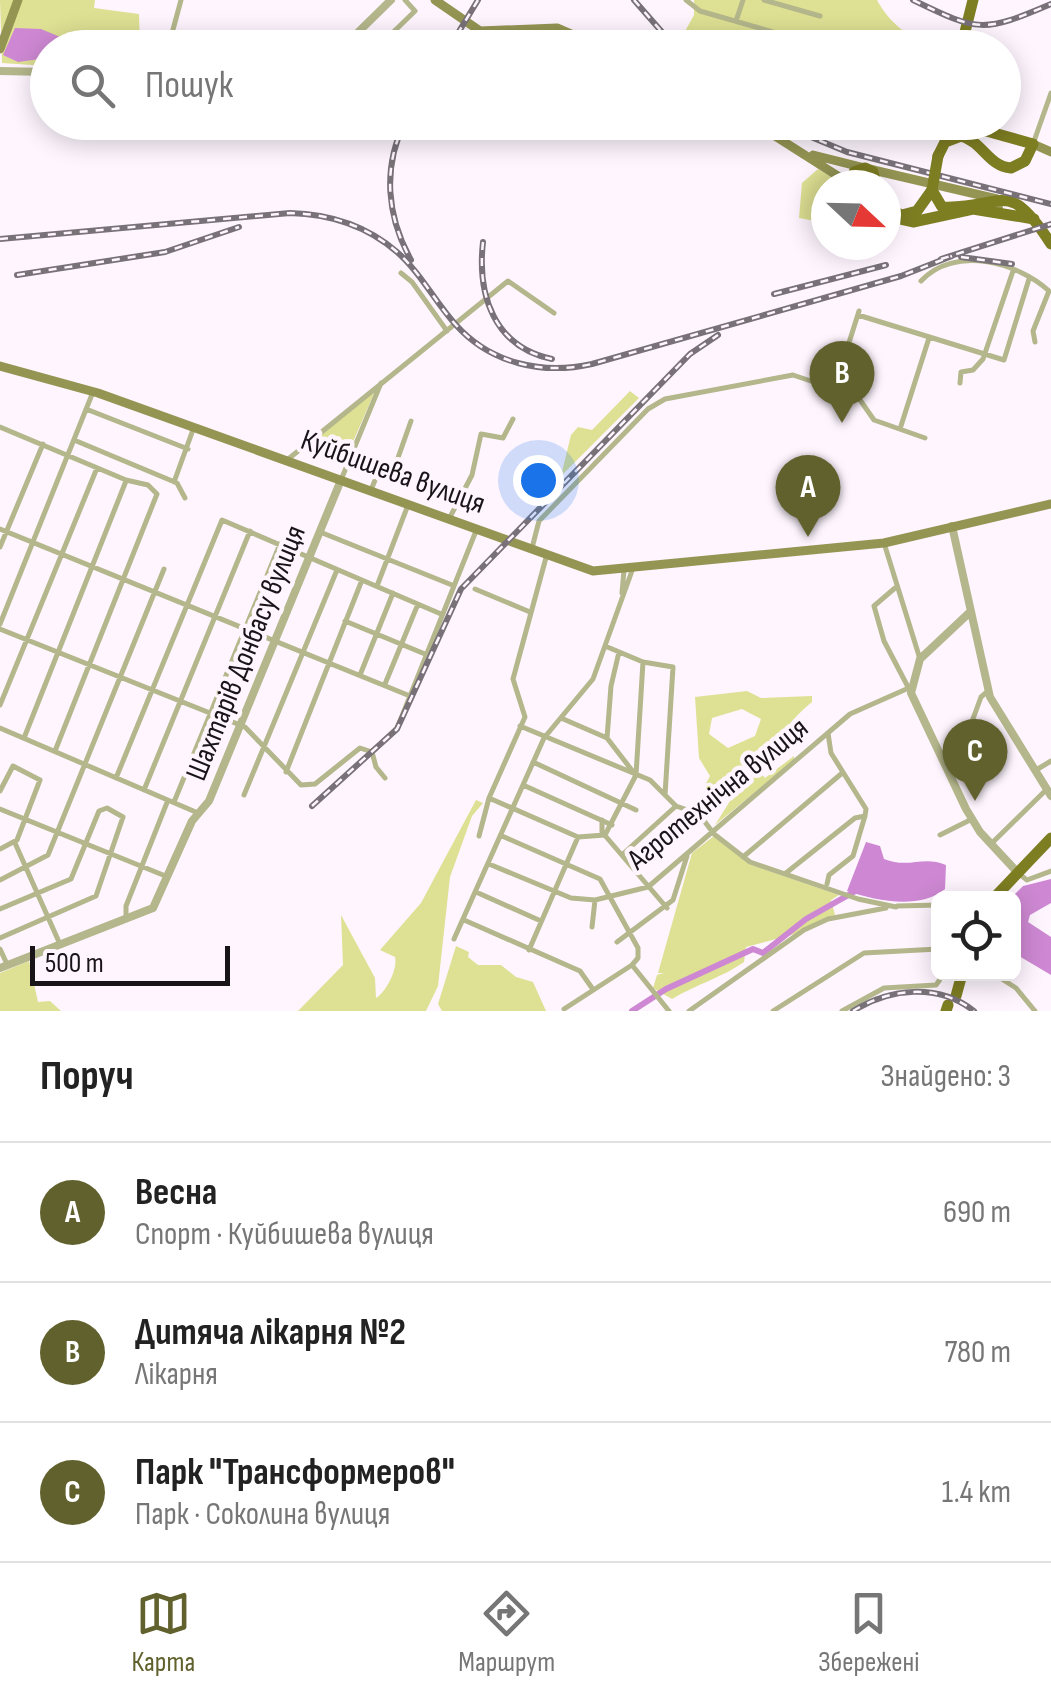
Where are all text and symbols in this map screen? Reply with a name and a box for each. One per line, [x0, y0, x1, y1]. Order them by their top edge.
search box [30, 30, 1021, 140]
icon: search [65, 58, 120, 113]
text: Пошук [145, 63, 233, 108]
north arrow [811, 170, 901, 260]
pin: B [810, 340, 874, 423]
street label: Куйбишева вулиця [296, 422, 490, 522]
pin: A [776, 454, 840, 537]
your location [513, 455, 564, 506]
street label: Шахтарів Донбасу вулиця [178, 520, 314, 786]
street label: Агротехнічна вулиця [620, 710, 816, 878]
pin: C [942, 718, 1008, 801]
map controls [931, 891, 1021, 981]
button: locate [931, 891, 1021, 981]
scale bar [30, 941, 230, 986]
text: 500 m [45, 947, 104, 980]
text: Поруч [40, 1051, 134, 1102]
text: Знайдено: 3 [881, 1057, 1011, 1096]
text: Весна [135, 1170, 217, 1215]
text: A [65, 1193, 80, 1232]
text: 690 m [943, 1193, 1011, 1232]
text: Спорт · Куйбишева вулиця [135, 1215, 434, 1254]
text: Дитяча лікарня №2 [135, 1310, 406, 1355]
text: B [65, 1333, 80, 1372]
text: 780 m [944, 1333, 1011, 1372]
text: Лікарня [135, 1355, 218, 1394]
text: Парк "Трансформеров" [135, 1450, 455, 1495]
text: C [64, 1473, 81, 1512]
text: 1.4 km [942, 1473, 1011, 1512]
text: Парк · Соколина вулиця [135, 1495, 390, 1534]
tab: Карта [132, 1586, 195, 1679]
tab: Маршрут [458, 1586, 555, 1679]
tab: Збережені [818, 1586, 919, 1679]

